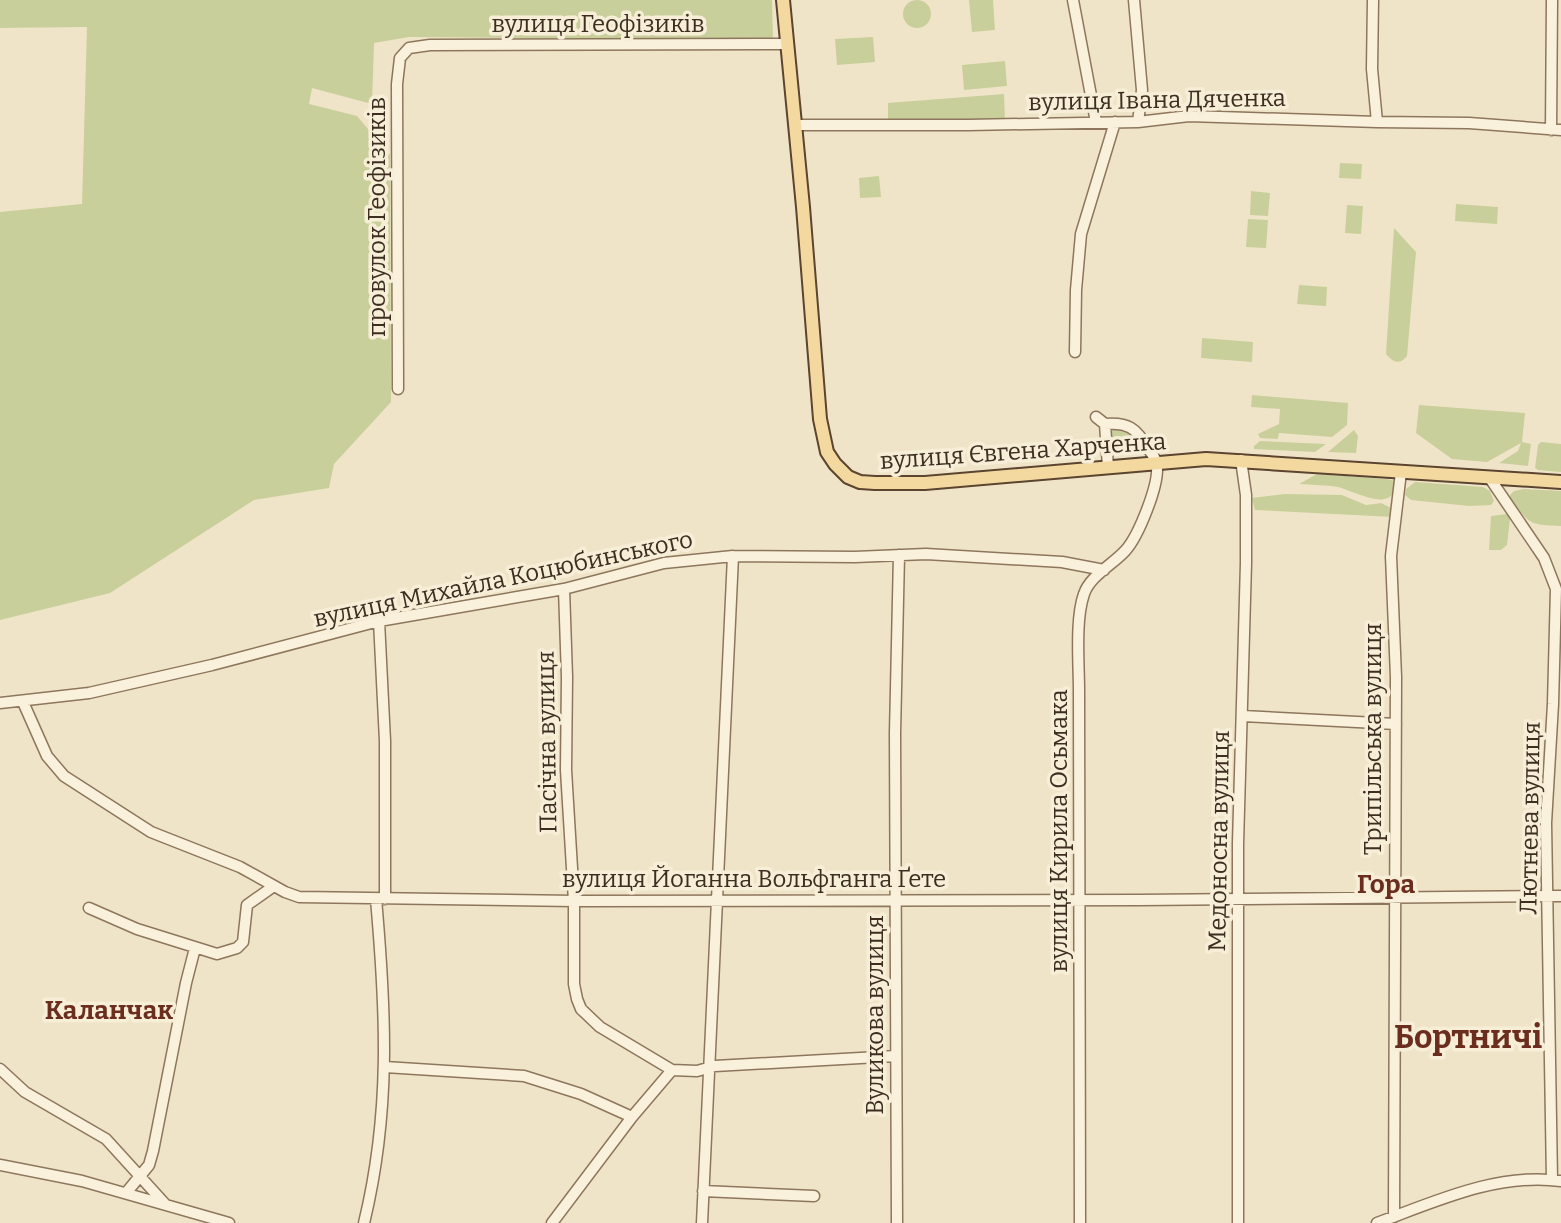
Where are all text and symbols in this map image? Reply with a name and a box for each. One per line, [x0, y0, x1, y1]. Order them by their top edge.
street label: вулиця Геофізиків [491, 10, 705, 38]
street label: вулиця Івана Дяченка [1028, 84, 1286, 116]
street label: провулок Геофізиків [363, 97, 391, 337]
street label: вулиця Євгена Харченка [879, 427, 1167, 475]
street label: вулиця Михайла Коцюбинського [311, 525, 695, 633]
street label: Трипільська вулиця [1359, 623, 1387, 855]
street label: Пасічна вулиця [531, 651, 563, 833]
street label: вулиця Кирила Осьмака [1045, 689, 1073, 973]
street label: Лютнева вулиця [1514, 721, 1546, 915]
street label: Медоносна вулиця [1203, 730, 1235, 952]
street label: вулиця Йоганна Вольфганга Ґете [562, 865, 946, 893]
district label: Гора [1357, 869, 1416, 900]
street label: Вуликова вулиця [861, 915, 889, 1115]
district label: Каланчак [45, 995, 173, 1026]
district label: Бортничі [1394, 1018, 1542, 1056]

